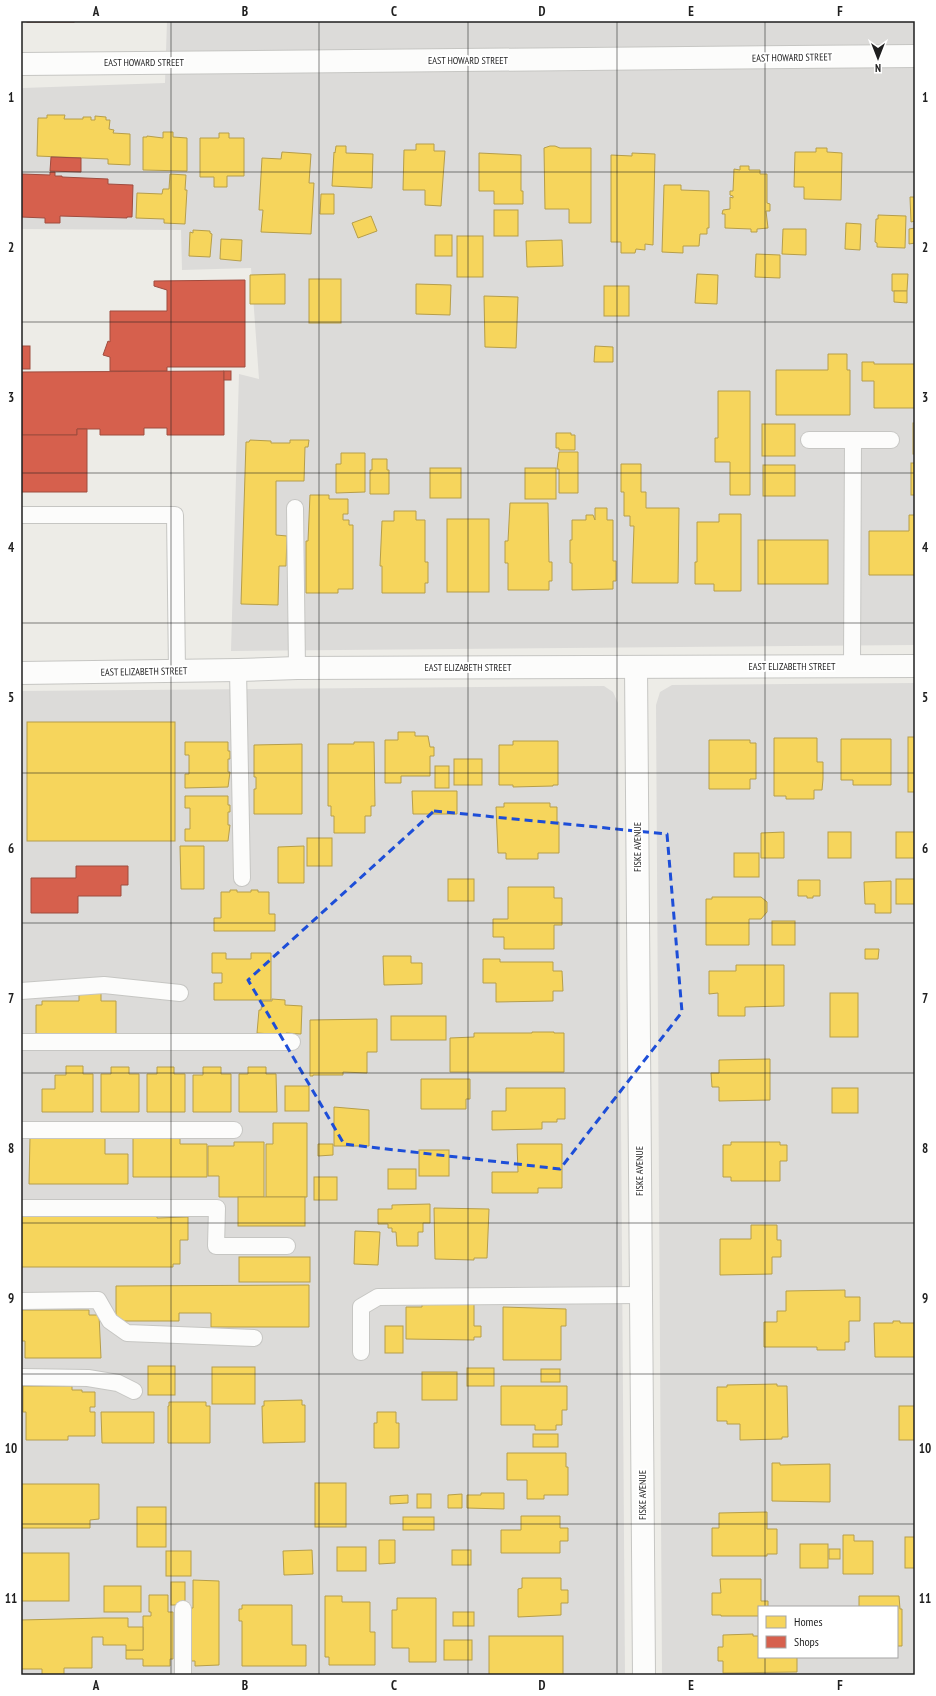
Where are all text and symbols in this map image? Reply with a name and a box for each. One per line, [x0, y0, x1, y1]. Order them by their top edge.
text: A [92, 3, 100, 20]
text: B [242, 3, 248, 20]
text: C [391, 3, 397, 20]
text: D [539, 3, 546, 20]
text: E [688, 3, 694, 20]
text: F [837, 3, 843, 20]
north arrow [858, 38, 898, 78]
street label: EAST HOWARD STREET [752, 50, 833, 65]
street label: EAST HOWARD STREET [428, 54, 509, 67]
street label: EAST HOWARD STREET [104, 56, 185, 69]
text: N [875, 61, 881, 75]
text: 1 [8, 89, 14, 106]
text: 1 [922, 89, 928, 106]
text: 2 [8, 239, 14, 256]
text: 2 [922, 239, 928, 256]
text: 3 [8, 389, 14, 406]
text: 3 [922, 389, 928, 406]
text: 4 [8, 539, 15, 556]
text: 4 [922, 539, 929, 556]
street label: EAST ELIZABETH STREET [749, 660, 836, 673]
street label: EAST ELIZABETH STREET [425, 661, 512, 674]
street label: EAST ELIZABETH STREET [100, 664, 188, 679]
text: 5 [8, 689, 14, 706]
text: 5 [922, 689, 928, 706]
street label: FISKE AVENUE [631, 822, 644, 872]
text: 6 [8, 840, 14, 857]
text: 6 [922, 840, 928, 857]
text: 7 [8, 990, 14, 1007]
text: 7 [922, 990, 928, 1007]
text: 8 [8, 1140, 14, 1157]
text: 8 [922, 1140, 928, 1157]
street label: FISKE AVENUE [633, 1146, 646, 1196]
text: 9 [8, 1290, 14, 1307]
text: 9 [922, 1290, 928, 1307]
text: 10 [5, 1440, 17, 1457]
text: 10 [919, 1440, 931, 1457]
street label: FISKE AVENUE [636, 1470, 649, 1520]
text: 11 [5, 1590, 17, 1607]
text: 11 [919, 1590, 931, 1607]
legend [758, 1606, 898, 1658]
text: Homes [794, 1614, 822, 1629]
text: Shops [794, 1634, 819, 1649]
text: A [92, 1677, 100, 1694]
text: B [242, 1677, 248, 1694]
text: C [391, 1677, 397, 1694]
text: D [539, 1677, 546, 1694]
text: E [688, 1677, 694, 1694]
text: F [837, 1677, 843, 1694]

